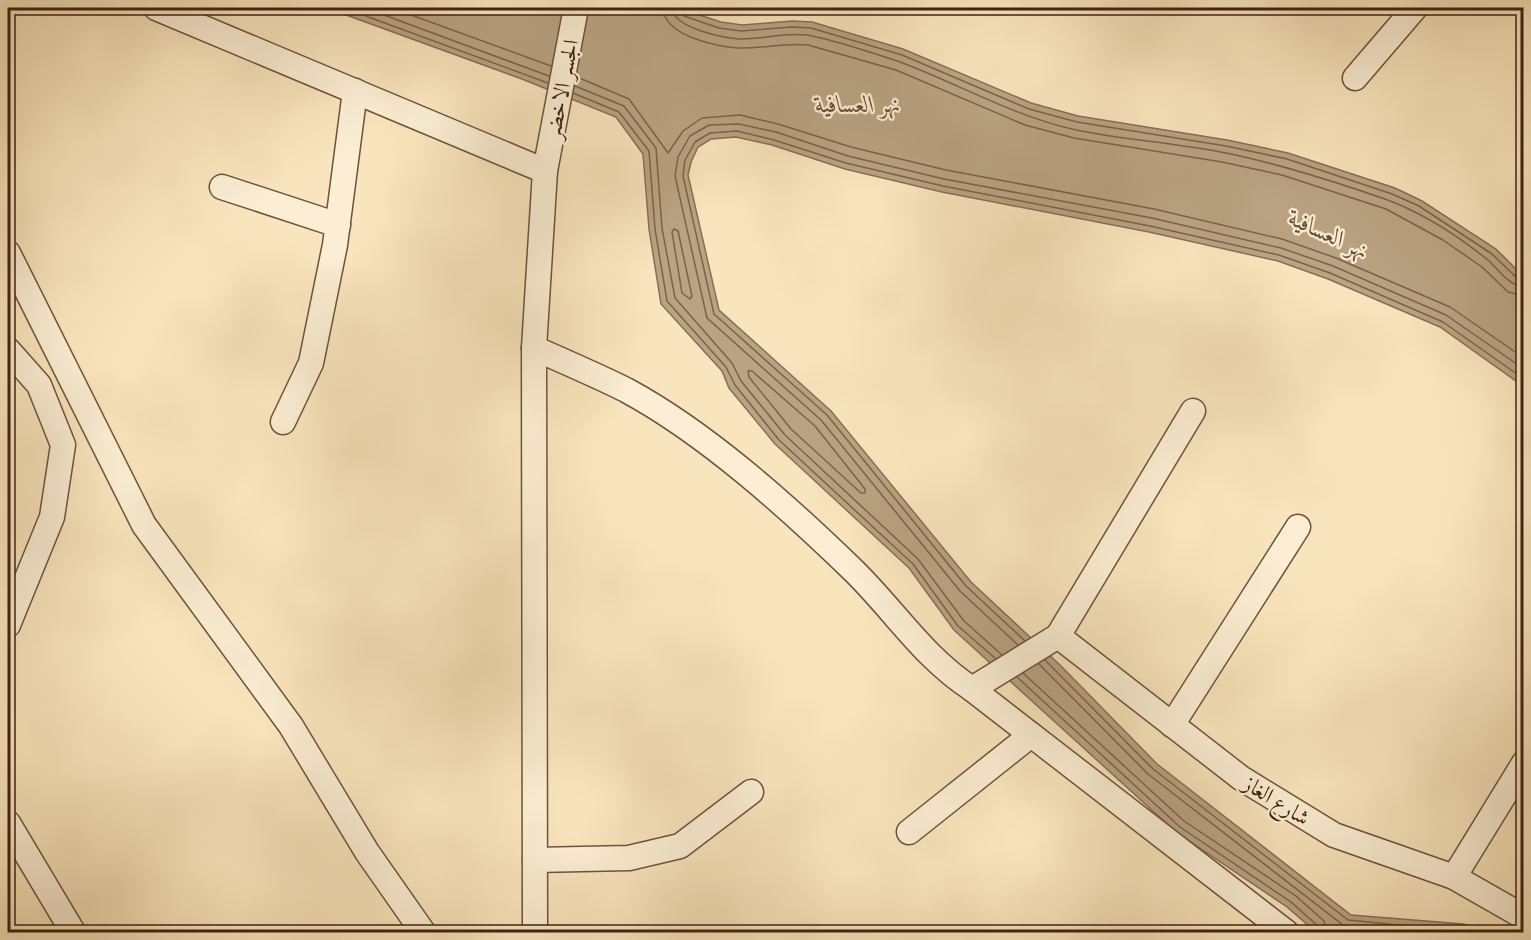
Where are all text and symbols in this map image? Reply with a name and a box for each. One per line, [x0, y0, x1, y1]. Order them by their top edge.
street label: الجسر الاخضر [538, 37, 589, 144]
water label: نهر العسافية [813, 89, 901, 123]
water label: نهر العسافية [1280, 202, 1374, 269]
street label: شارع الغاز [1234, 768, 1315, 836]

